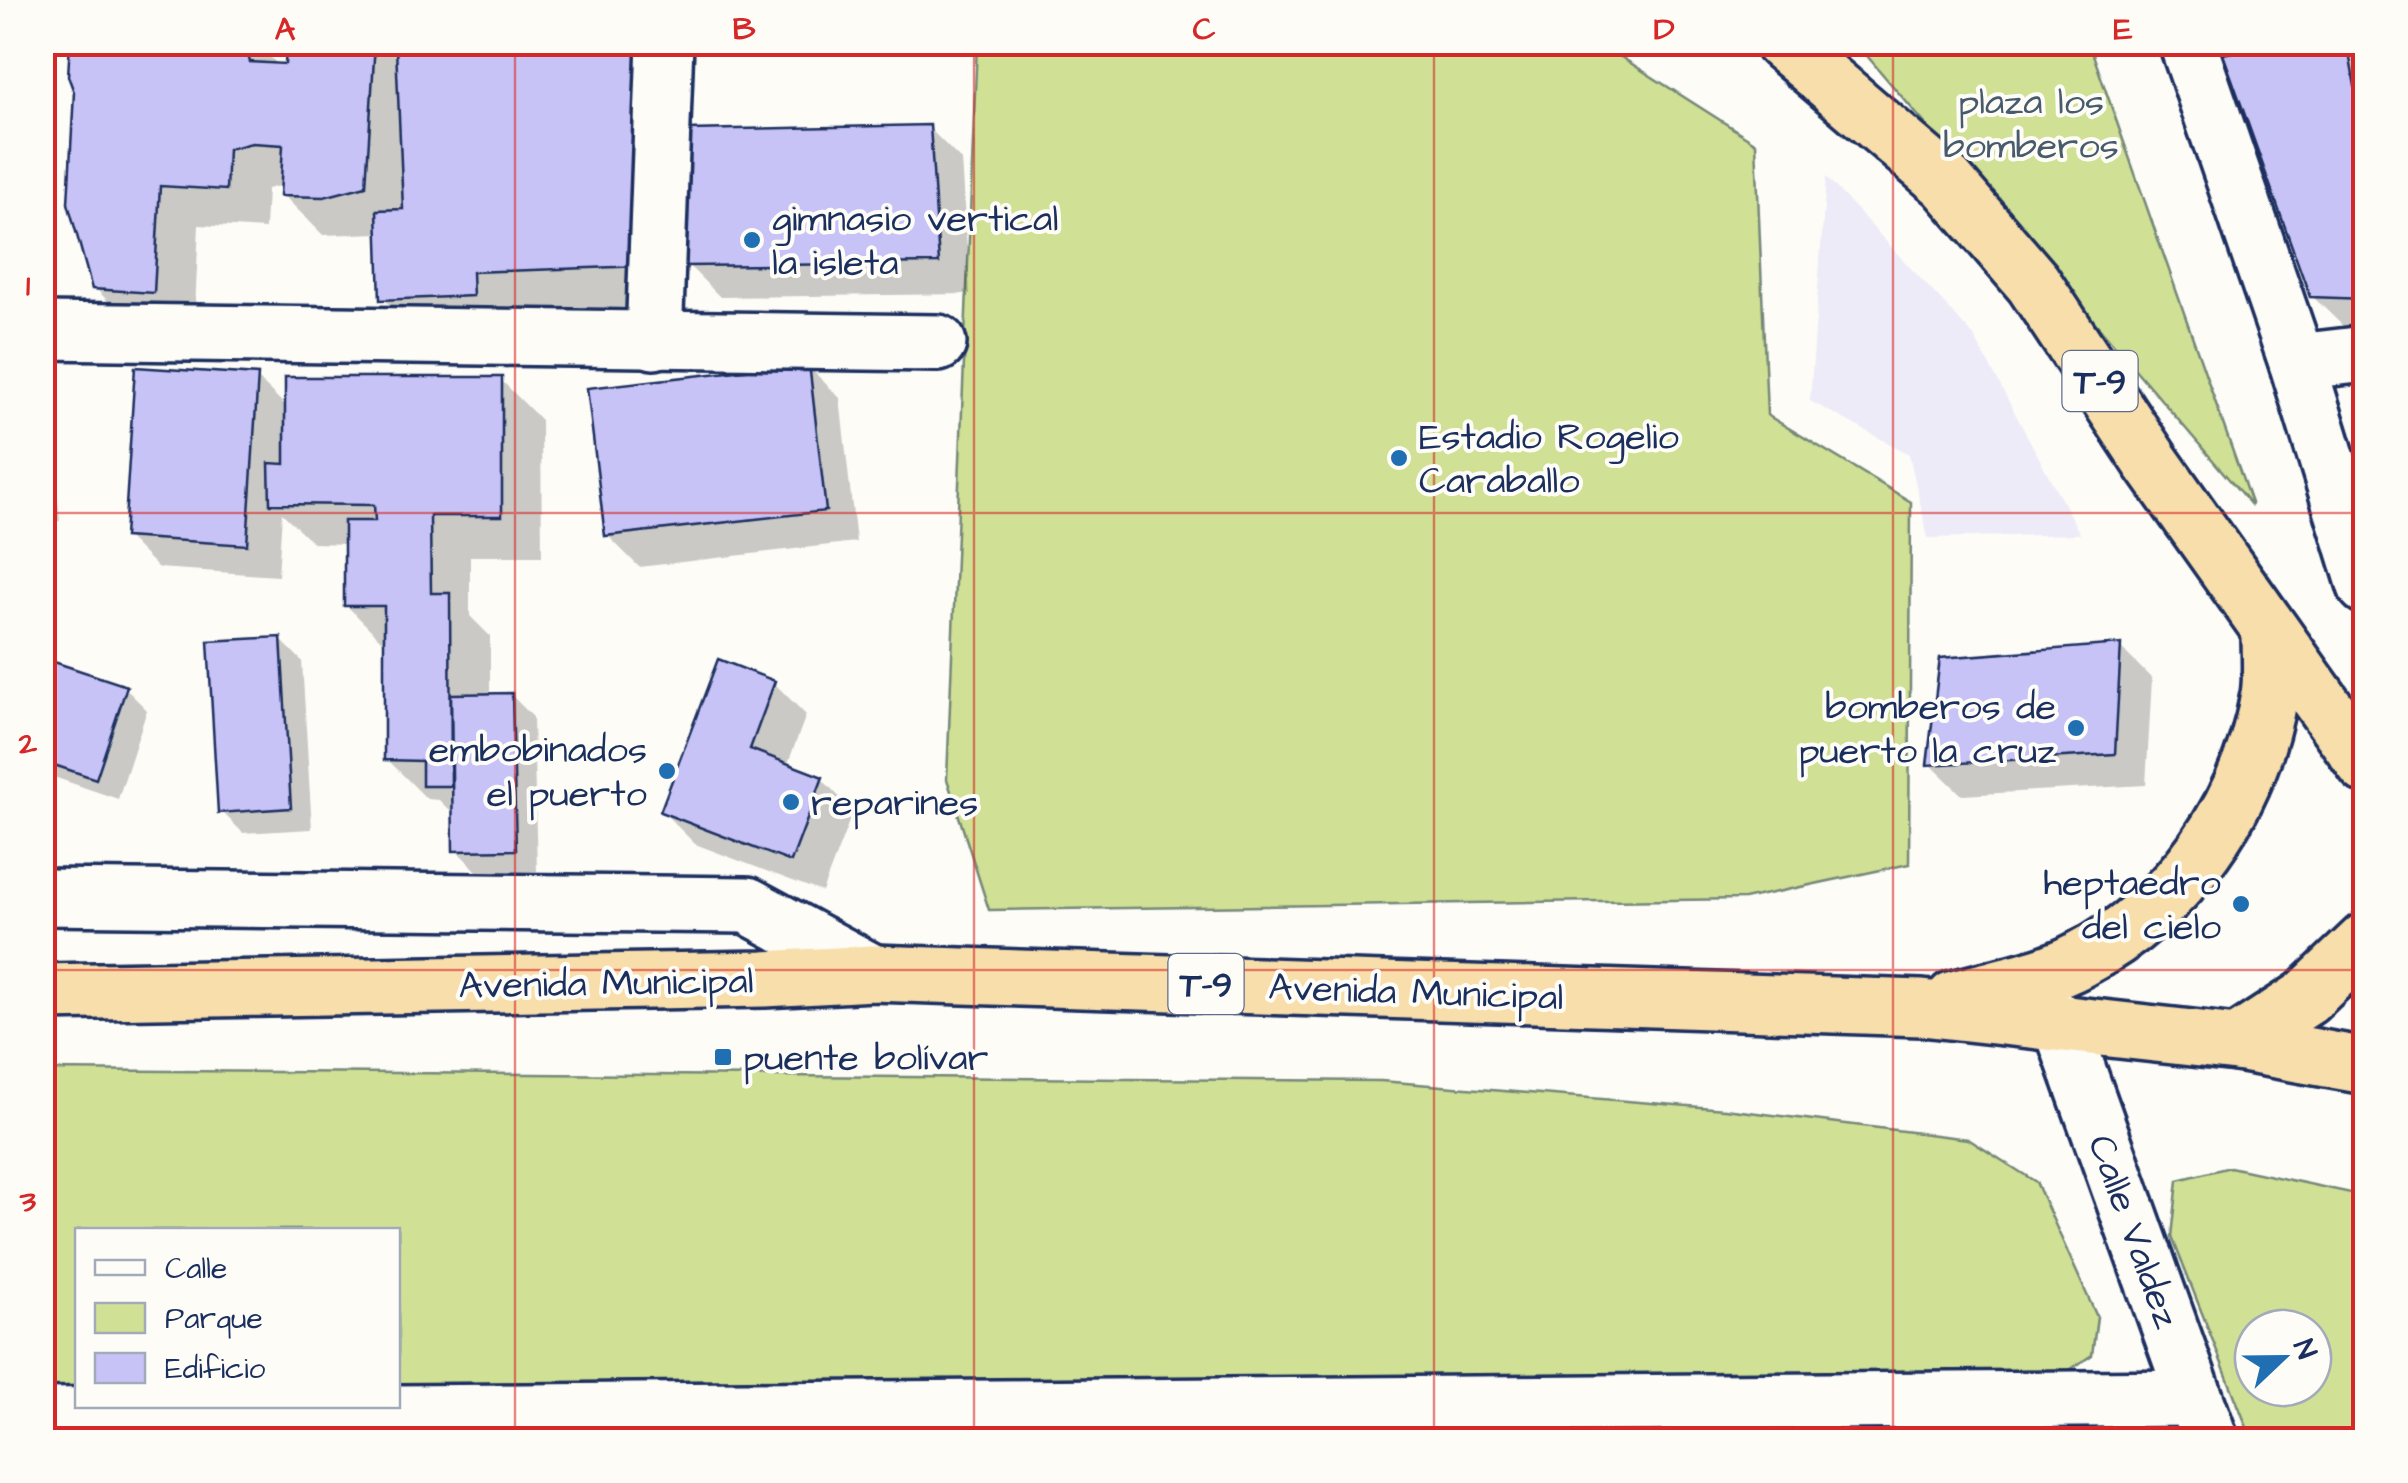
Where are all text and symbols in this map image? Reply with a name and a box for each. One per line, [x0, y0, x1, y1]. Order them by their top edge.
text: A [275, 7, 296, 52]
text: B [733, 7, 756, 52]
text: C [1193, 7, 1216, 52]
text: D [1654, 7, 1675, 52]
text: E [2114, 7, 2133, 52]
park label: plaza los bomberos [1943, 77, 2119, 173]
place label: gimnasio vertical la isleta [772, 194, 1058, 290]
marker: gimnasio vertical la isleta [741, 229, 763, 251]
text: 1 [26, 263, 30, 308]
road number: T-9 [2062, 351, 2138, 411]
place label: Estadio Rogelio Caraballo [1419, 412, 1679, 508]
marker: Estadio Rogelio Caraballo [1388, 447, 1410, 469]
place label: bomberos de puerto la cruz [1798, 682, 2056, 778]
marker: bomberos de puerto la cruz [2065, 717, 2087, 739]
text: 2 [18, 721, 38, 766]
place label: embobinados el puerto [429, 725, 647, 821]
marker: embobinados el puerto [656, 760, 678, 782]
place label: reparines [811, 778, 978, 830]
marker: reparines [780, 791, 802, 813]
place label: heptaedro del cielo [2043, 858, 2221, 954]
marker: heptaedro del cielo [2230, 893, 2252, 915]
road number: T-9 [1168, 954, 1244, 1014]
street label: Avenida Municipal [458, 955, 754, 1013]
street label: Avenida Municipal [1268, 962, 1564, 1024]
place label: puente bolívar [743, 1033, 989, 1085]
marker: puente bolívar [712, 1046, 734, 1068]
street label: Calle Valdez [2074, 1128, 2192, 1336]
text: 3 [19, 1179, 37, 1224]
legend [75, 1228, 400, 1408]
text: Calle [165, 1248, 227, 1290]
text: Parque [165, 1298, 263, 1340]
north arrow [2233, 1308, 2333, 1408]
text: N [2283, 1334, 2326, 1365]
text: Edificio [165, 1348, 266, 1390]

